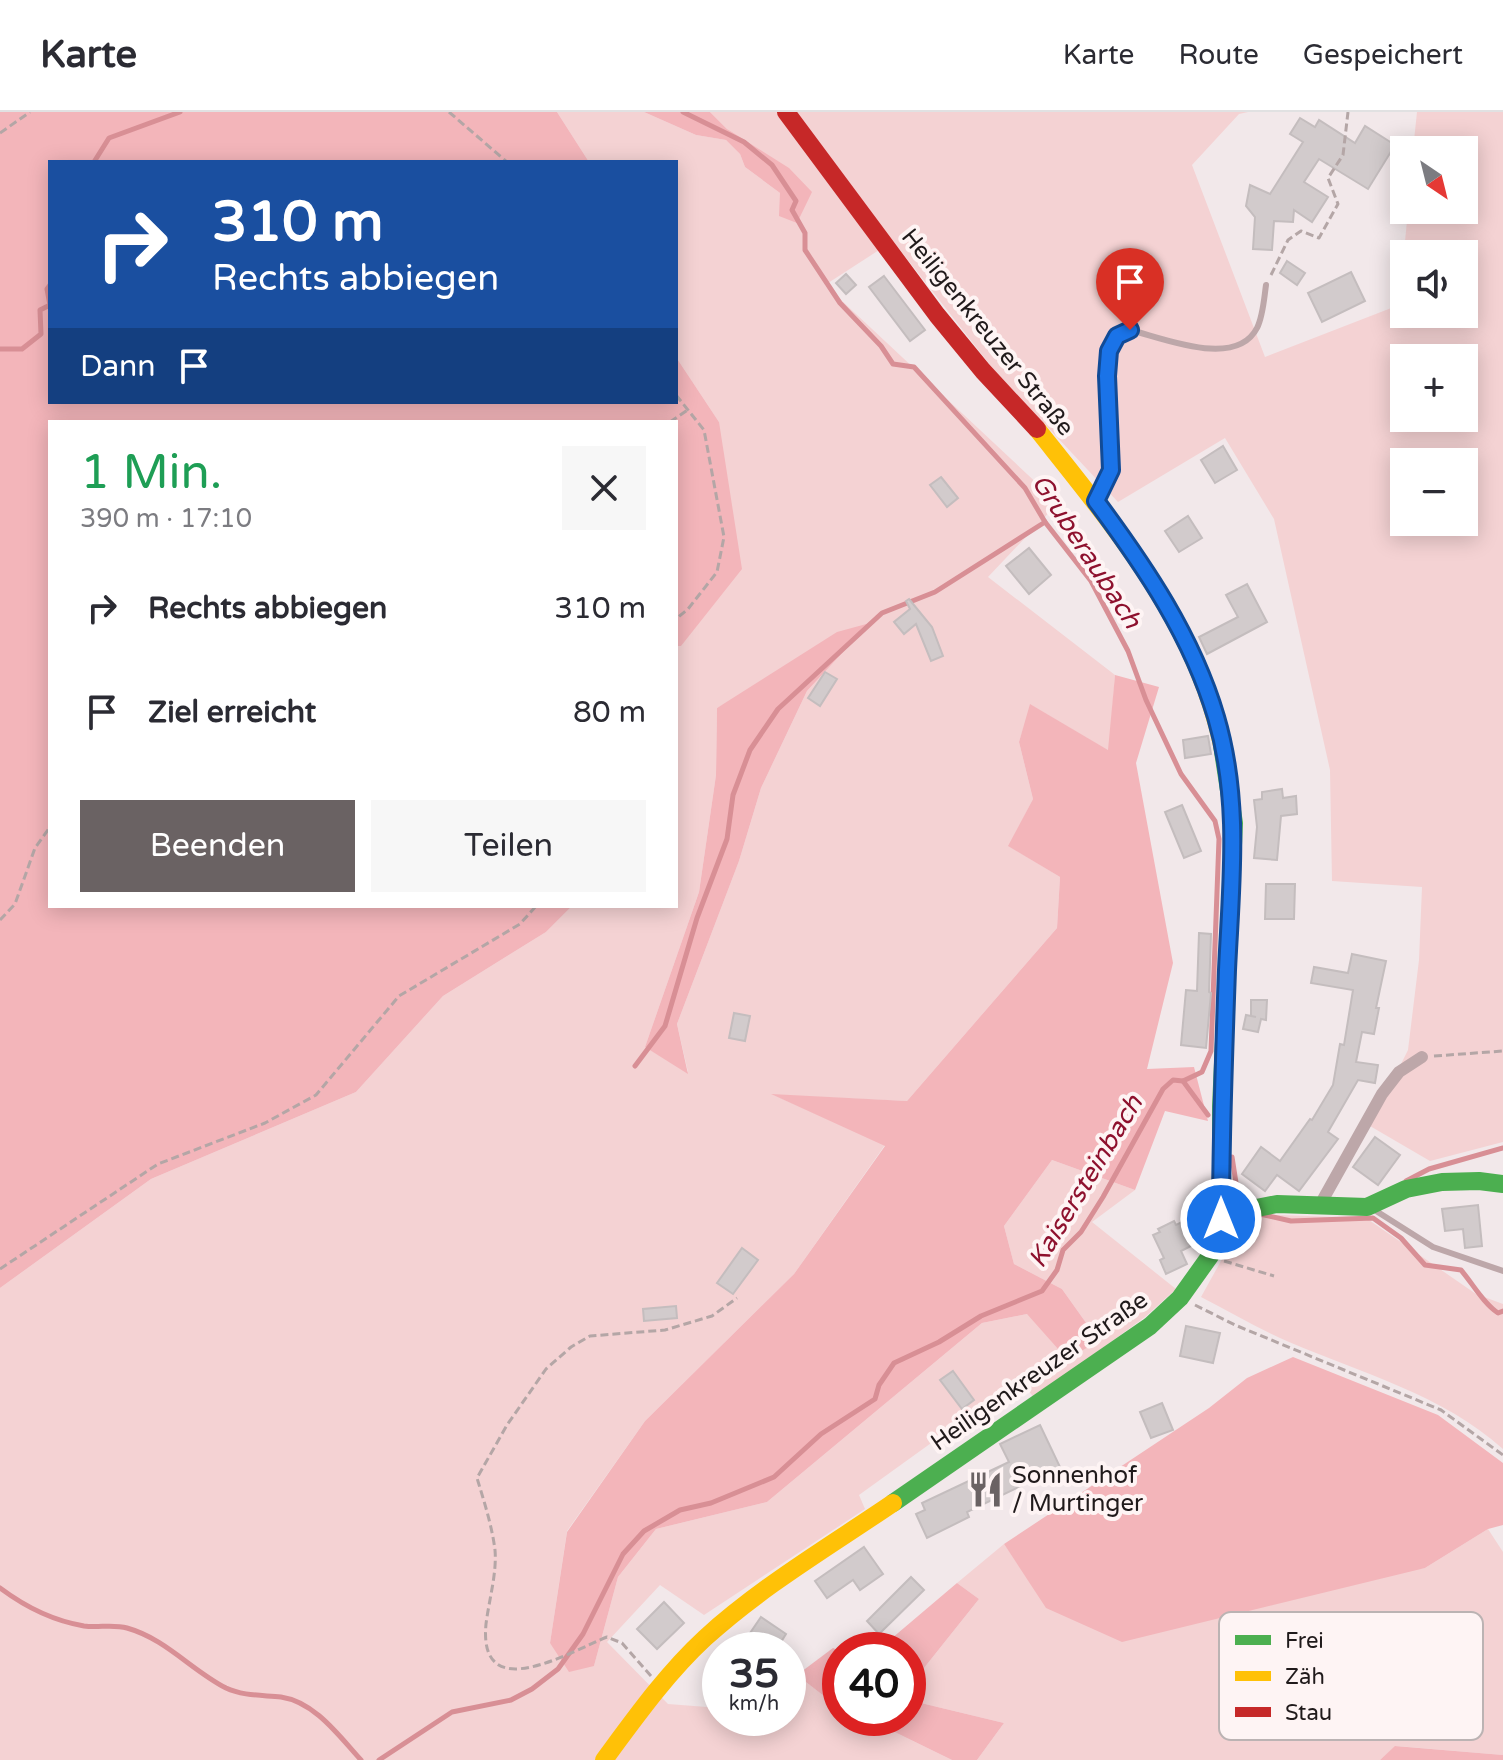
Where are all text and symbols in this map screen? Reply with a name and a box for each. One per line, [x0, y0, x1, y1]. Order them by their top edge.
text: Karte [40, 32, 137, 78]
text: Karte [1063, 38, 1134, 72]
text: Route [1178, 38, 1259, 72]
text: Gespeichert [1303, 38, 1463, 72]
north arrow [1390, 136, 1478, 224]
map controls [1390, 136, 1478, 536]
text: 310 m [212, 189, 383, 256]
icon: right [80, 192, 184, 296]
street label: Heiligenkreuzer Straße [895, 223, 1080, 442]
button: sound [1390, 240, 1478, 328]
pin [1096, 248, 1164, 330]
text: Rechts abbiegen [212, 257, 499, 300]
icon: arrive [1108, 260, 1152, 304]
icon: arrive [172, 344, 216, 388]
button: + [1390, 344, 1478, 432]
text: Dann [80, 348, 156, 385]
text: 1 Min. [80, 444, 222, 502]
button: close [562, 446, 646, 530]
button: − [1390, 448, 1478, 536]
water label: Gruberaubach [1025, 468, 1149, 635]
text: 390 m · 17:10 [80, 503, 252, 534]
icon: right [80, 586, 124, 630]
text: Rechts abbiegen [148, 590, 387, 627]
text: 310 m [554, 590, 646, 627]
icon: arrive [80, 690, 124, 734]
text: Ziel erreicht [148, 694, 316, 731]
text: 80 m [573, 694, 646, 731]
button: Beenden [80, 800, 355, 892]
button: Teilen [371, 800, 646, 892]
water label: Kaisersteinbach [1022, 1088, 1150, 1273]
position arrow [1179, 1177, 1263, 1261]
street label: Heiligenkreuzer Straße [925, 1286, 1153, 1457]
place label: Sonnenhof / Murtinger [1012, 1461, 1144, 1518]
restaurant icon: Sonnenhof / Murtinger [967, 1470, 1005, 1508]
legend [1219, 1612, 1483, 1740]
text: Frei [1285, 1628, 1324, 1654]
speed limit sign: 40 [822, 1632, 926, 1736]
text: 35 [729, 1650, 779, 1698]
text: Zäh [1285, 1664, 1325, 1690]
text: km/h [729, 1692, 779, 1716]
text: Stau [1285, 1700, 1332, 1726]

